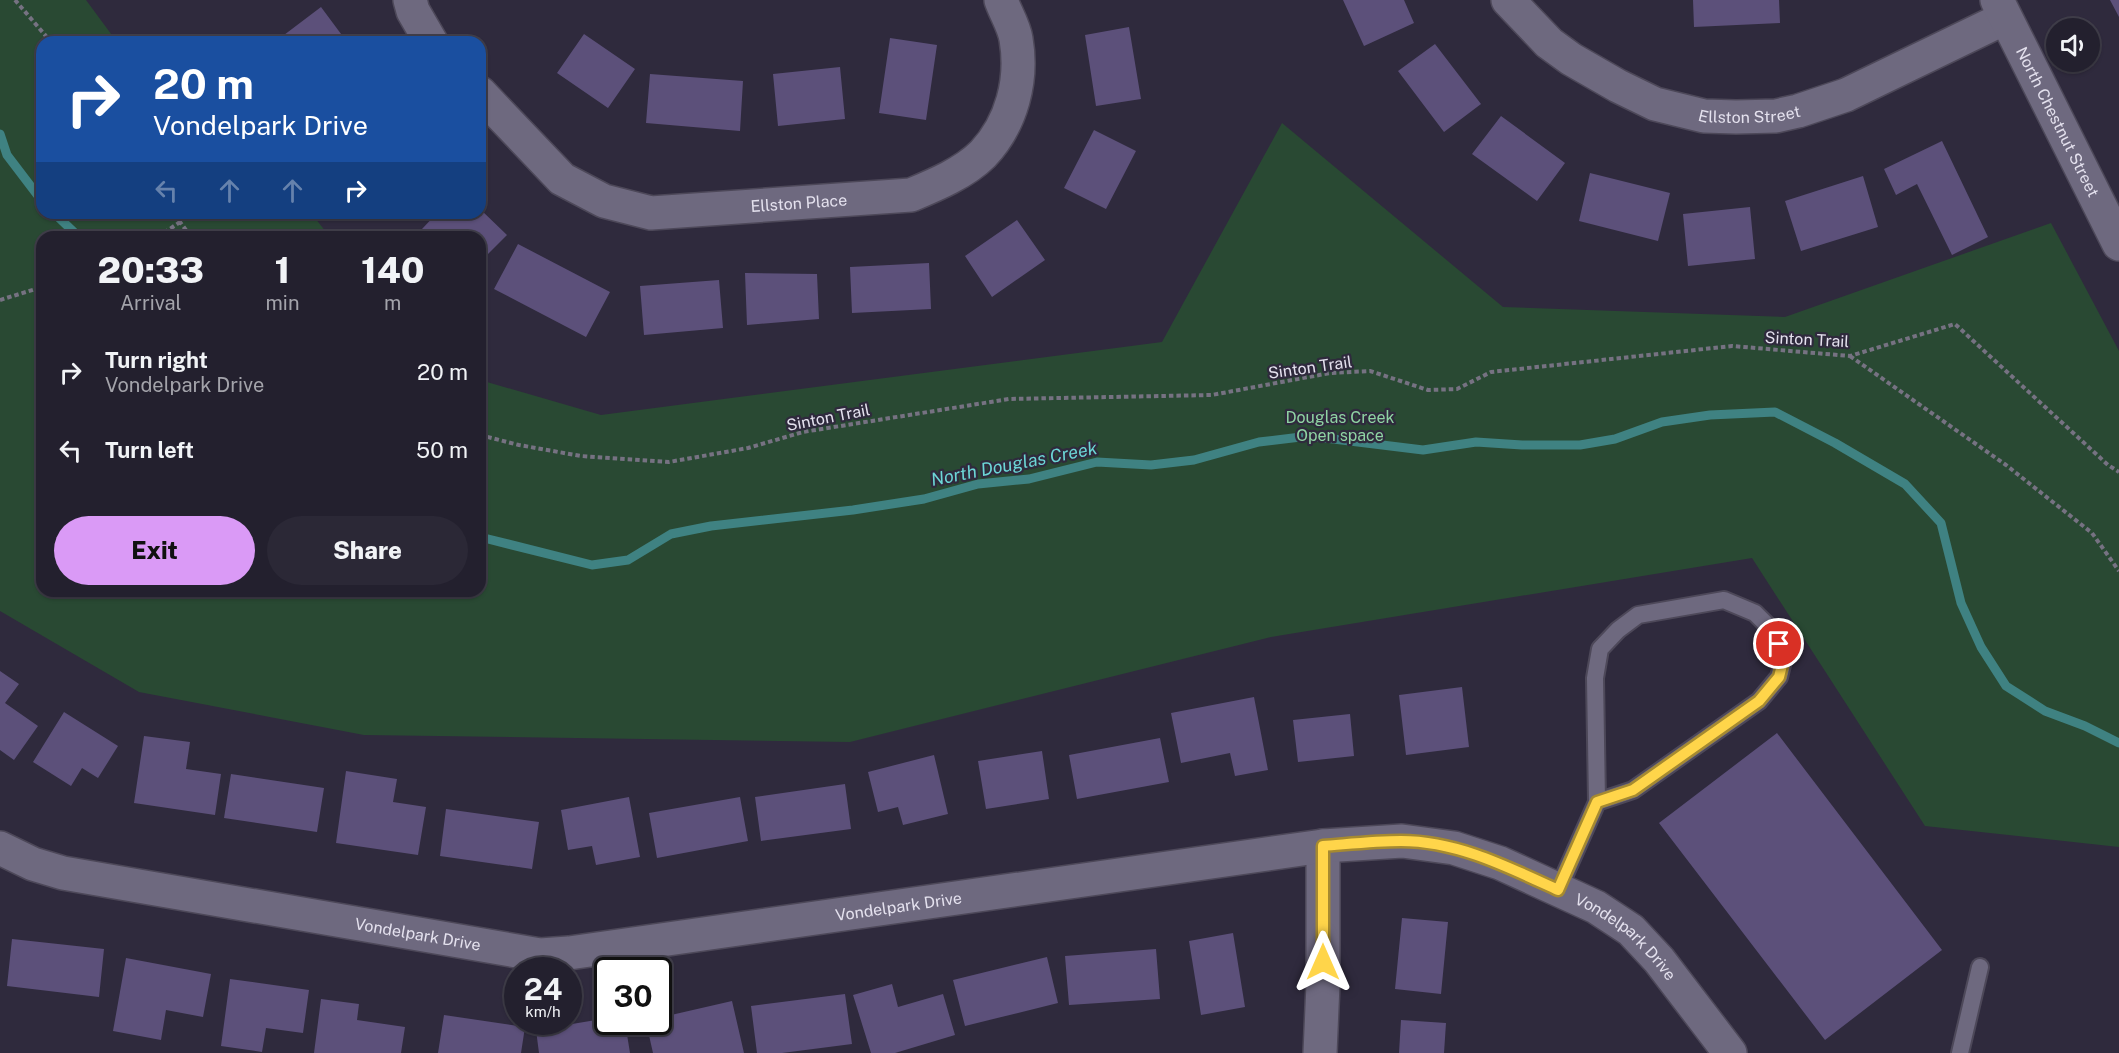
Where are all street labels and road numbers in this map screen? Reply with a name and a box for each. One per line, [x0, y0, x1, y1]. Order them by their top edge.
street label: North Chestnut Street [2012, 44, 2103, 200]
street label: Ellston Street [1696, 102, 1802, 127]
street label: Ellston Place [750, 190, 848, 216]
street label: Sinton Trail [1764, 328, 1850, 351]
street label: Sinton Trail [1267, 352, 1353, 383]
street label: Sinton Trail [785, 400, 872, 435]
street label: Vondelpark Drive [834, 888, 963, 925]
street label: Vondelpark Drive [1572, 890, 1680, 984]
street label: Vondelpark Drive [353, 914, 482, 955]

